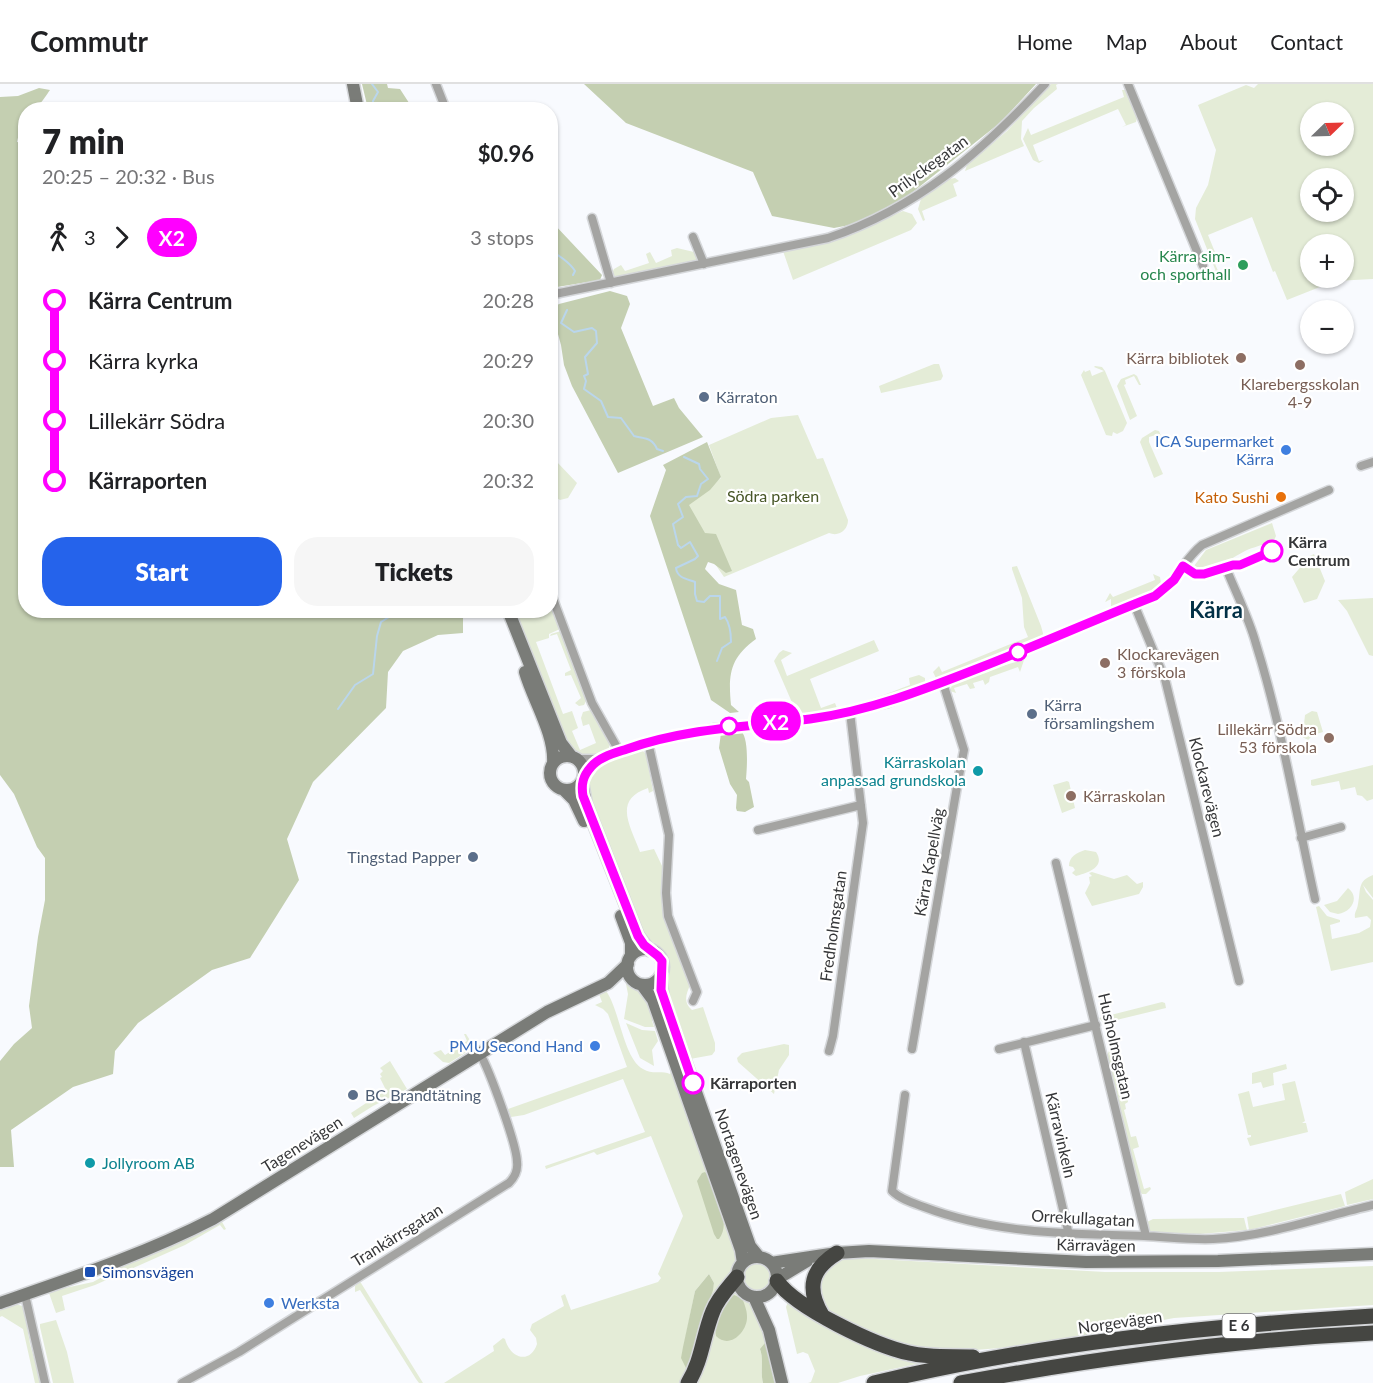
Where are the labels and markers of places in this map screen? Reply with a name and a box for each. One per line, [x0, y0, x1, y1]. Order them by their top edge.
place label: Kärra sim- och sporthall [1140, 246, 1231, 283]
marker: Kärra sim- och sporthall [1236, 258, 1250, 272]
place label: Kärra bibliotek [1126, 348, 1230, 367]
marker: Kärra bibliotek [1234, 351, 1248, 365]
marker: Klarebergsskolan 4-9 [1293, 358, 1307, 372]
place label: Klarebergsskolan 4-9 [1241, 374, 1359, 411]
place label: Kärraton [716, 387, 778, 406]
marker: Kärraton [697, 390, 711, 404]
place label: ICA Supermarket Kärra [1155, 431, 1274, 468]
marker: ICA Supermarket Kärra [1279, 443, 1293, 457]
place label: Kato Sushi [1195, 487, 1269, 506]
marker: Kato Sushi [1274, 490, 1288, 504]
place label: Kärra Centrum [1288, 532, 1350, 569]
marker: Kärra Centrum [1261, 540, 1283, 562]
unlabelled marker [1009, 643, 1027, 661]
place label: Klockarevägen 3 förskola [1117, 644, 1220, 681]
marker: Klockarevägen 3 förskola [1098, 656, 1112, 670]
place label: Kärra församlingshem [1044, 695, 1155, 732]
marker: Kärra församlingshem [1025, 707, 1039, 721]
unlabelled marker [720, 717, 738, 735]
place label: Lillekärr Södra 53 förskola [1217, 719, 1317, 756]
marker: Lillekärr Södra 53 förskola [1322, 731, 1336, 745]
place label: Kärraskolan anpassad grundskola [821, 752, 966, 789]
marker: Kärraskolan anpassad grundskola [971, 764, 985, 778]
place label: Kärraskolan [1083, 786, 1165, 805]
marker: Kärraskolan [1064, 789, 1078, 803]
place label: Tingstad Papper [347, 847, 461, 866]
marker: Tingstad Papper [466, 850, 480, 864]
place label: PMU Second Hand [449, 1036, 583, 1055]
marker: PMU Second Hand [588, 1039, 602, 1053]
marker: Kärraporten [682, 1072, 704, 1094]
place label: Kärraporten [710, 1073, 797, 1092]
place label: BC Brandtätning [365, 1085, 481, 1104]
marker: BC Brandtätning [346, 1088, 360, 1102]
place label: Jollyroom AB [102, 1153, 195, 1172]
marker: Jollyroom AB [83, 1156, 97, 1170]
place label: Simonsvägen [102, 1262, 194, 1281]
marker: Simonsvägen [83, 1265, 97, 1279]
place label: Werksta [281, 1293, 340, 1312]
marker: Werksta [262, 1296, 276, 1310]

